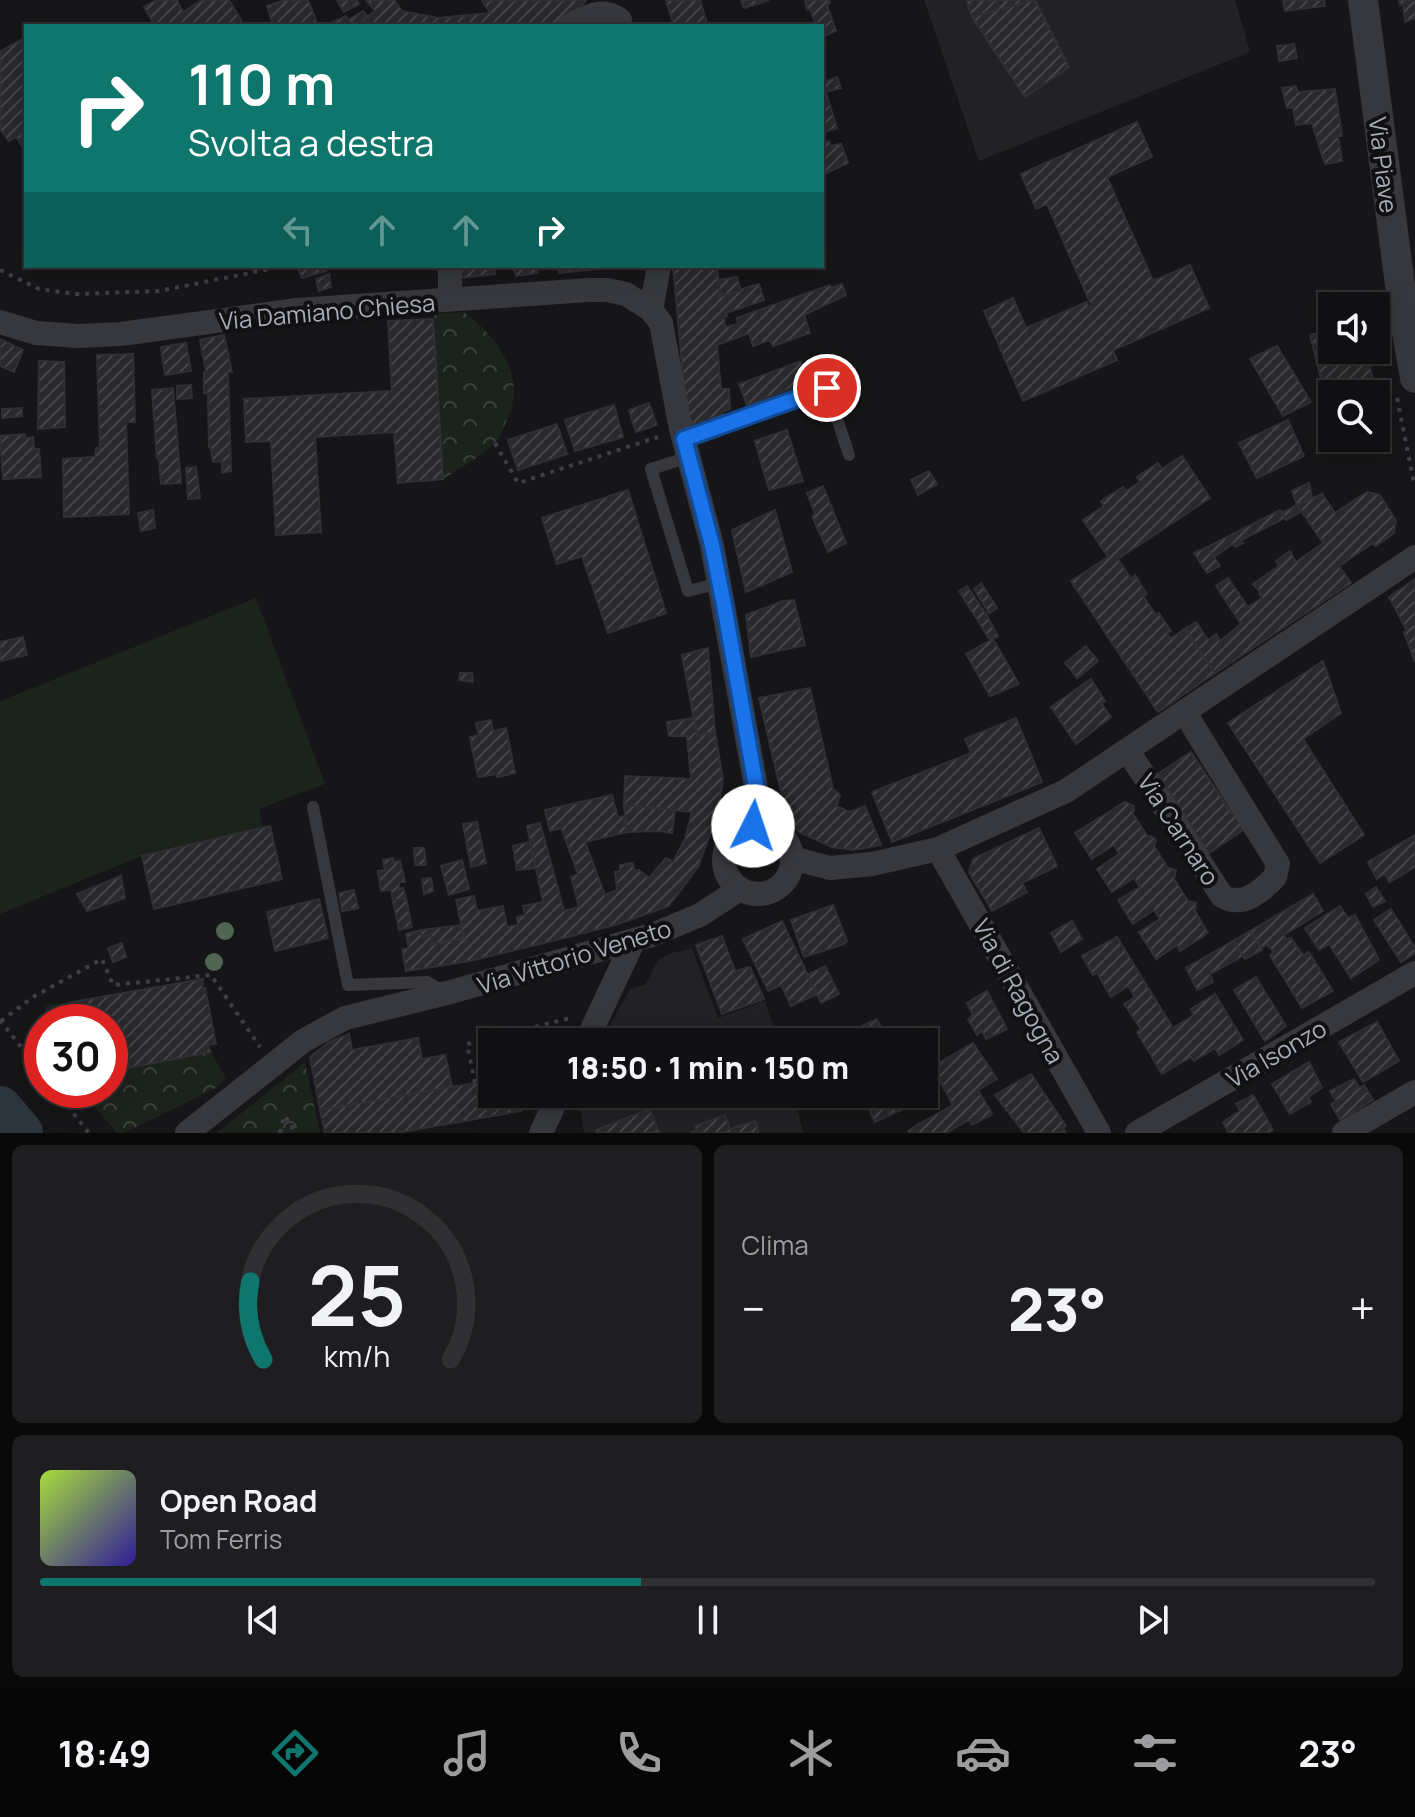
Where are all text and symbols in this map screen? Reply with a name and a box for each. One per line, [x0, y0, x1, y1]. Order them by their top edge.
text: 110 m [188, 45, 335, 122]
icon: right [56, 56, 160, 160]
street label: Via Piave [1362, 115, 1406, 215]
text: Svolta a destra [188, 118, 434, 167]
icon: left [276, 208, 320, 252]
icon: ahead [360, 208, 404, 252]
icon: ahead [444, 208, 488, 252]
icon: right [528, 208, 572, 252]
street label: Via Damiano Chiesa [218, 285, 436, 337]
map controls [1318, 292, 1390, 452]
button: sound [1318, 292, 1390, 364]
pin [793, 354, 861, 422]
icon: arrive [805, 366, 849, 410]
button: search [1318, 380, 1390, 452]
street label: Via Carnaro [1131, 767, 1227, 891]
position arrow [711, 784, 795, 868]
street label: Via Vittorio Veneto [473, 911, 675, 1001]
street label: Via di Ragogna [966, 913, 1072, 1069]
speed limit sign: 30 [24, 1004, 128, 1108]
street label: Via Isonzo [1220, 1011, 1332, 1095]
text: 18:50 · 1 min · 150 m [567, 1047, 849, 1088]
text: Clima [742, 1227, 809, 1263]
text: 25 [308, 1237, 406, 1351]
text: 23° [1008, 1267, 1107, 1349]
text: − [742, 1278, 765, 1338]
text: + [1350, 1278, 1375, 1338]
text: km/h [324, 1337, 390, 1376]
text: Open Road [160, 1480, 317, 1521]
text: Tom Ferris [160, 1521, 282, 1557]
icon: previous [241, 1598, 285, 1642]
icon: pause [686, 1598, 730, 1642]
icon: next [1131, 1598, 1175, 1642]
icon: directions [267, 1725, 323, 1781]
icon: music [439, 1725, 495, 1781]
icon: phone [611, 1725, 667, 1781]
icon: climate [783, 1725, 839, 1781]
icon: car [955, 1725, 1011, 1781]
icon: filters [1127, 1725, 1183, 1781]
text: 18:49 [58, 1729, 151, 1778]
text: 23° [1298, 1729, 1357, 1778]

